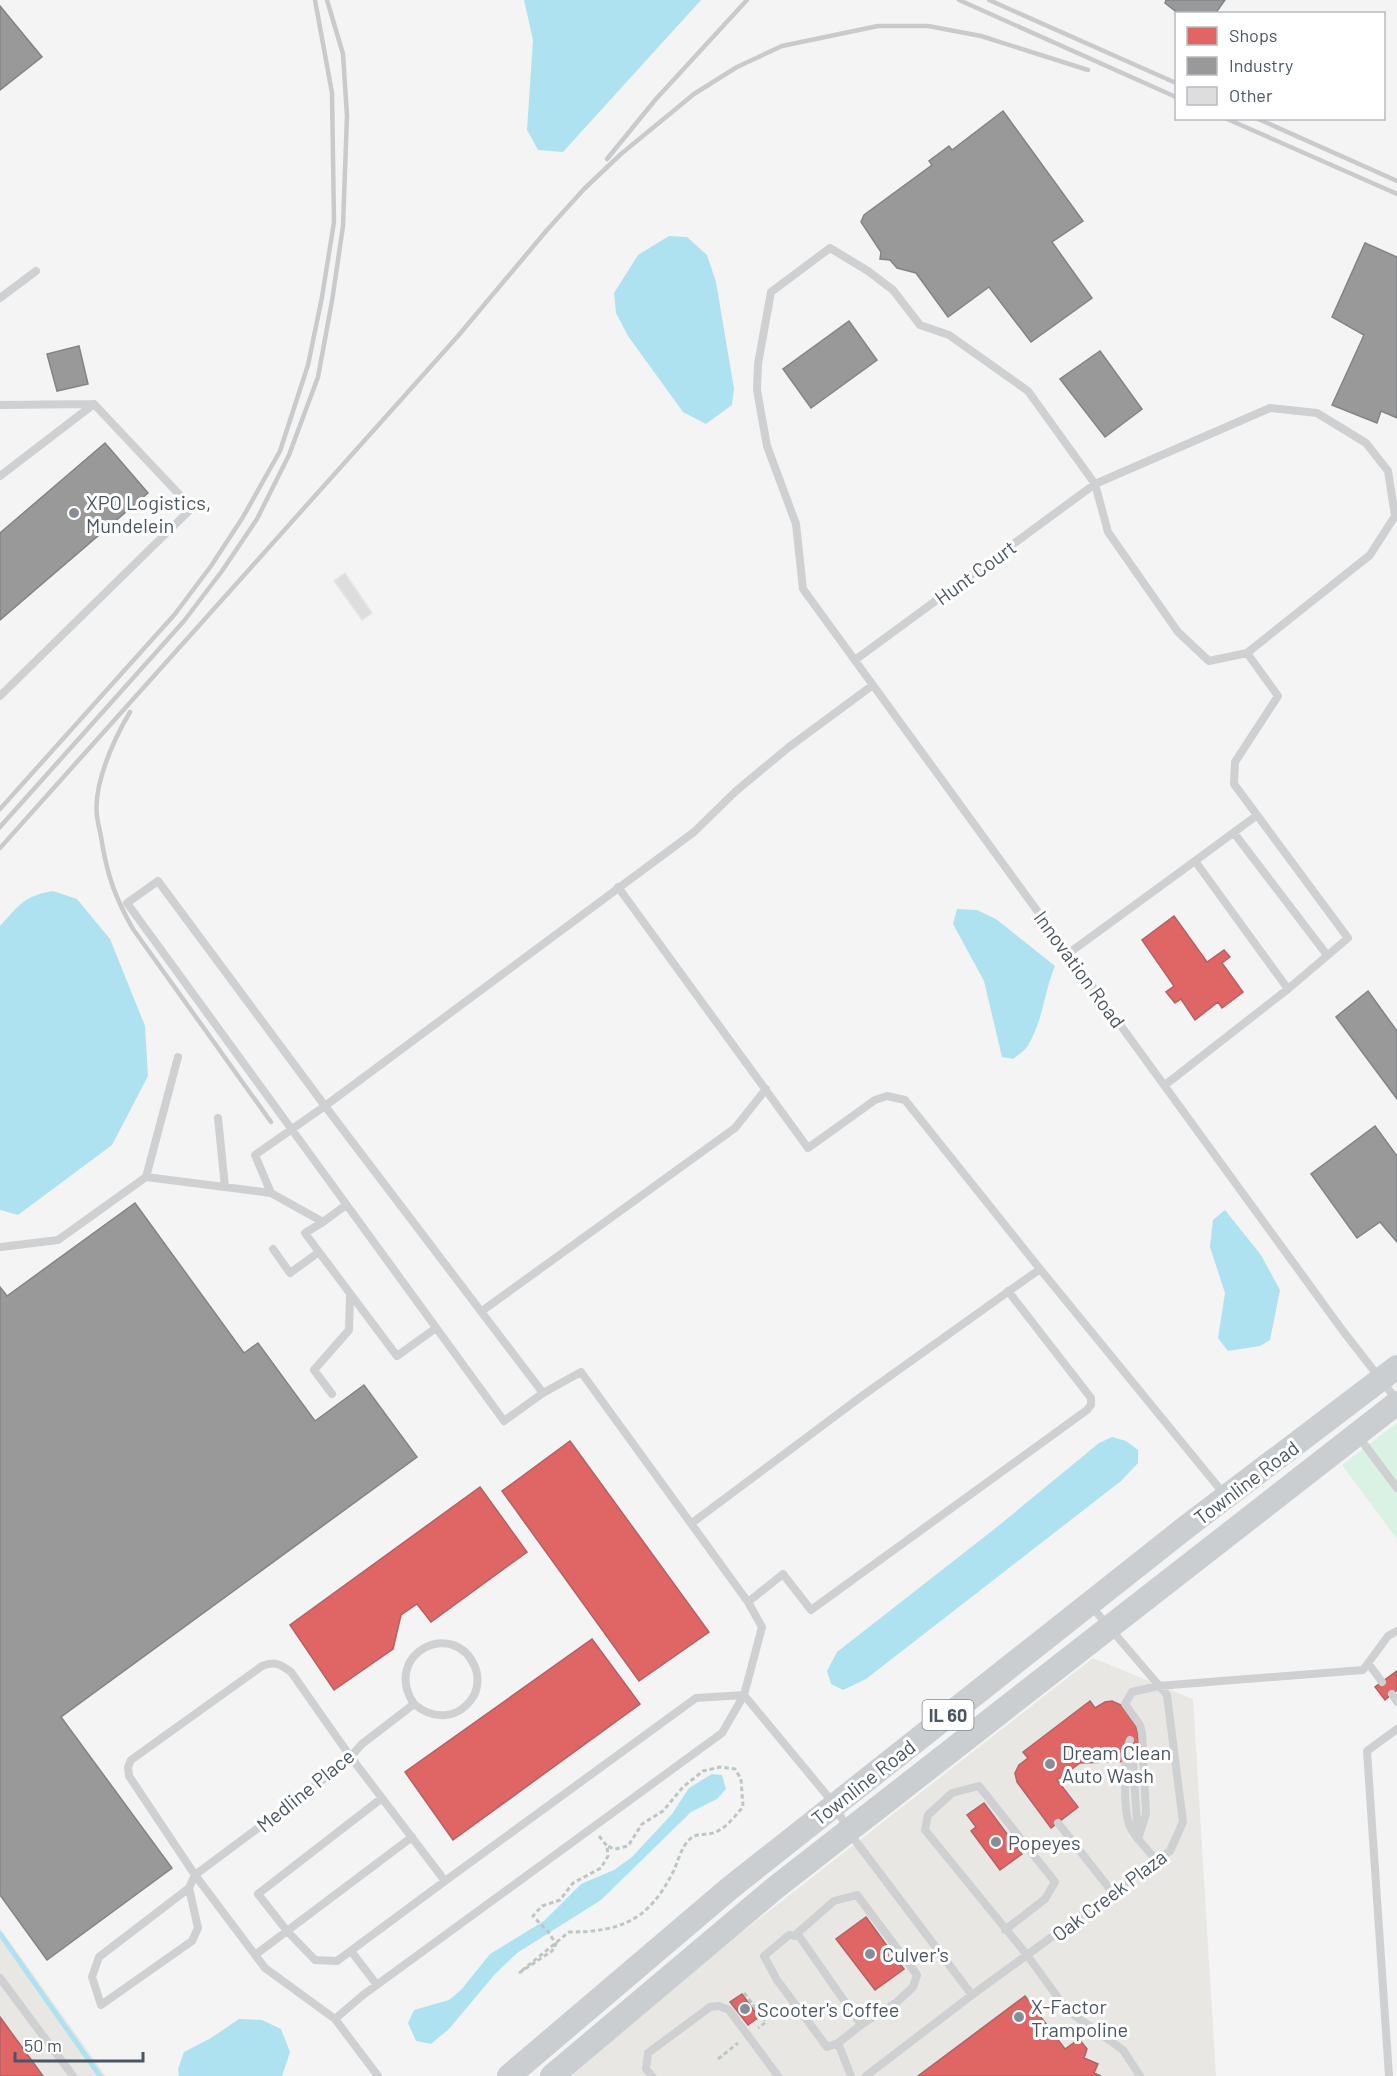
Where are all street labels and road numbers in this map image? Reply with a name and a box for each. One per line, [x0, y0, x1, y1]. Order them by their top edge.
street label: Hunt Court [930, 535, 1020, 609]
street label: Innovation Road [1029, 906, 1131, 1032]
street label: Townline Road [1189, 1435, 1303, 1529]
road number: IL 60 [922, 1700, 974, 1730]
street label: Townline Road [806, 1734, 920, 1830]
street label: Medline Place [251, 1743, 359, 1837]
street label: Oak Creek Plaza [1047, 1844, 1171, 1946]

